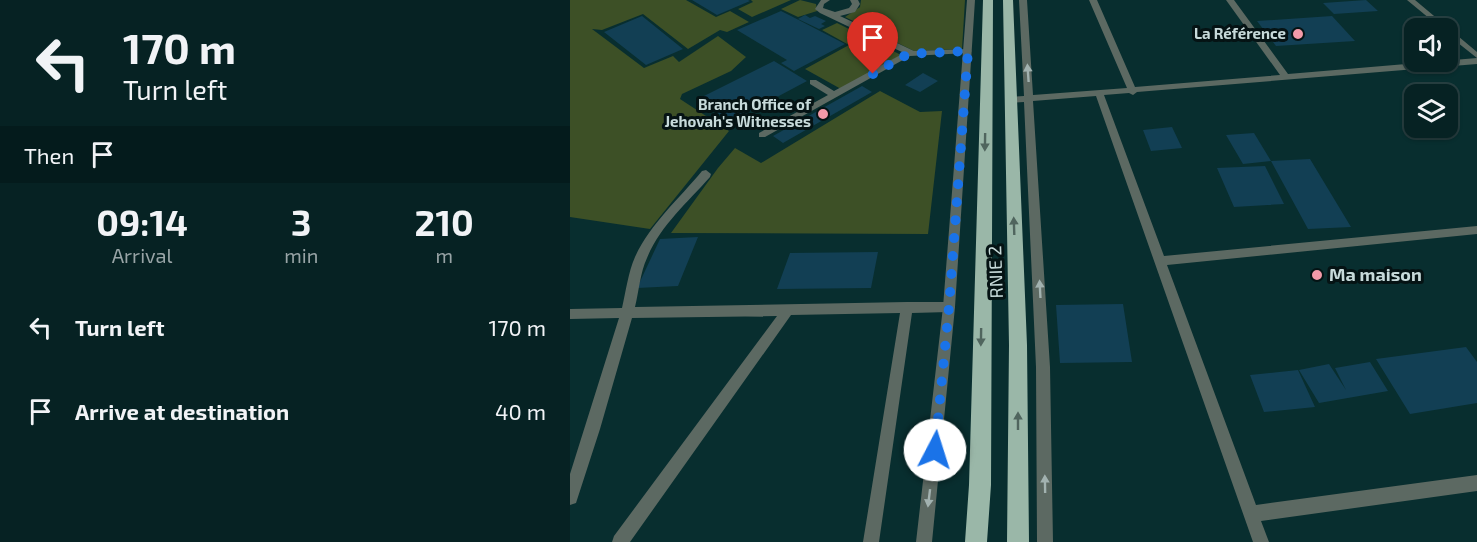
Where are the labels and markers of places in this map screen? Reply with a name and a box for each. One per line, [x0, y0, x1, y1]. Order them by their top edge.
pin [847, 12, 898, 74]
place label: La Référence [1194, 24, 1286, 42]
marker: La Référence [1291, 27, 1305, 41]
place label: Branch Office of Jehovah's Witnesses [664, 95, 812, 130]
marker: Branch Office of Jehovah's Witnesses [816, 107, 830, 121]
place label: Ma maison [1329, 263, 1422, 285]
marker: Ma maison [1310, 268, 1324, 282]

